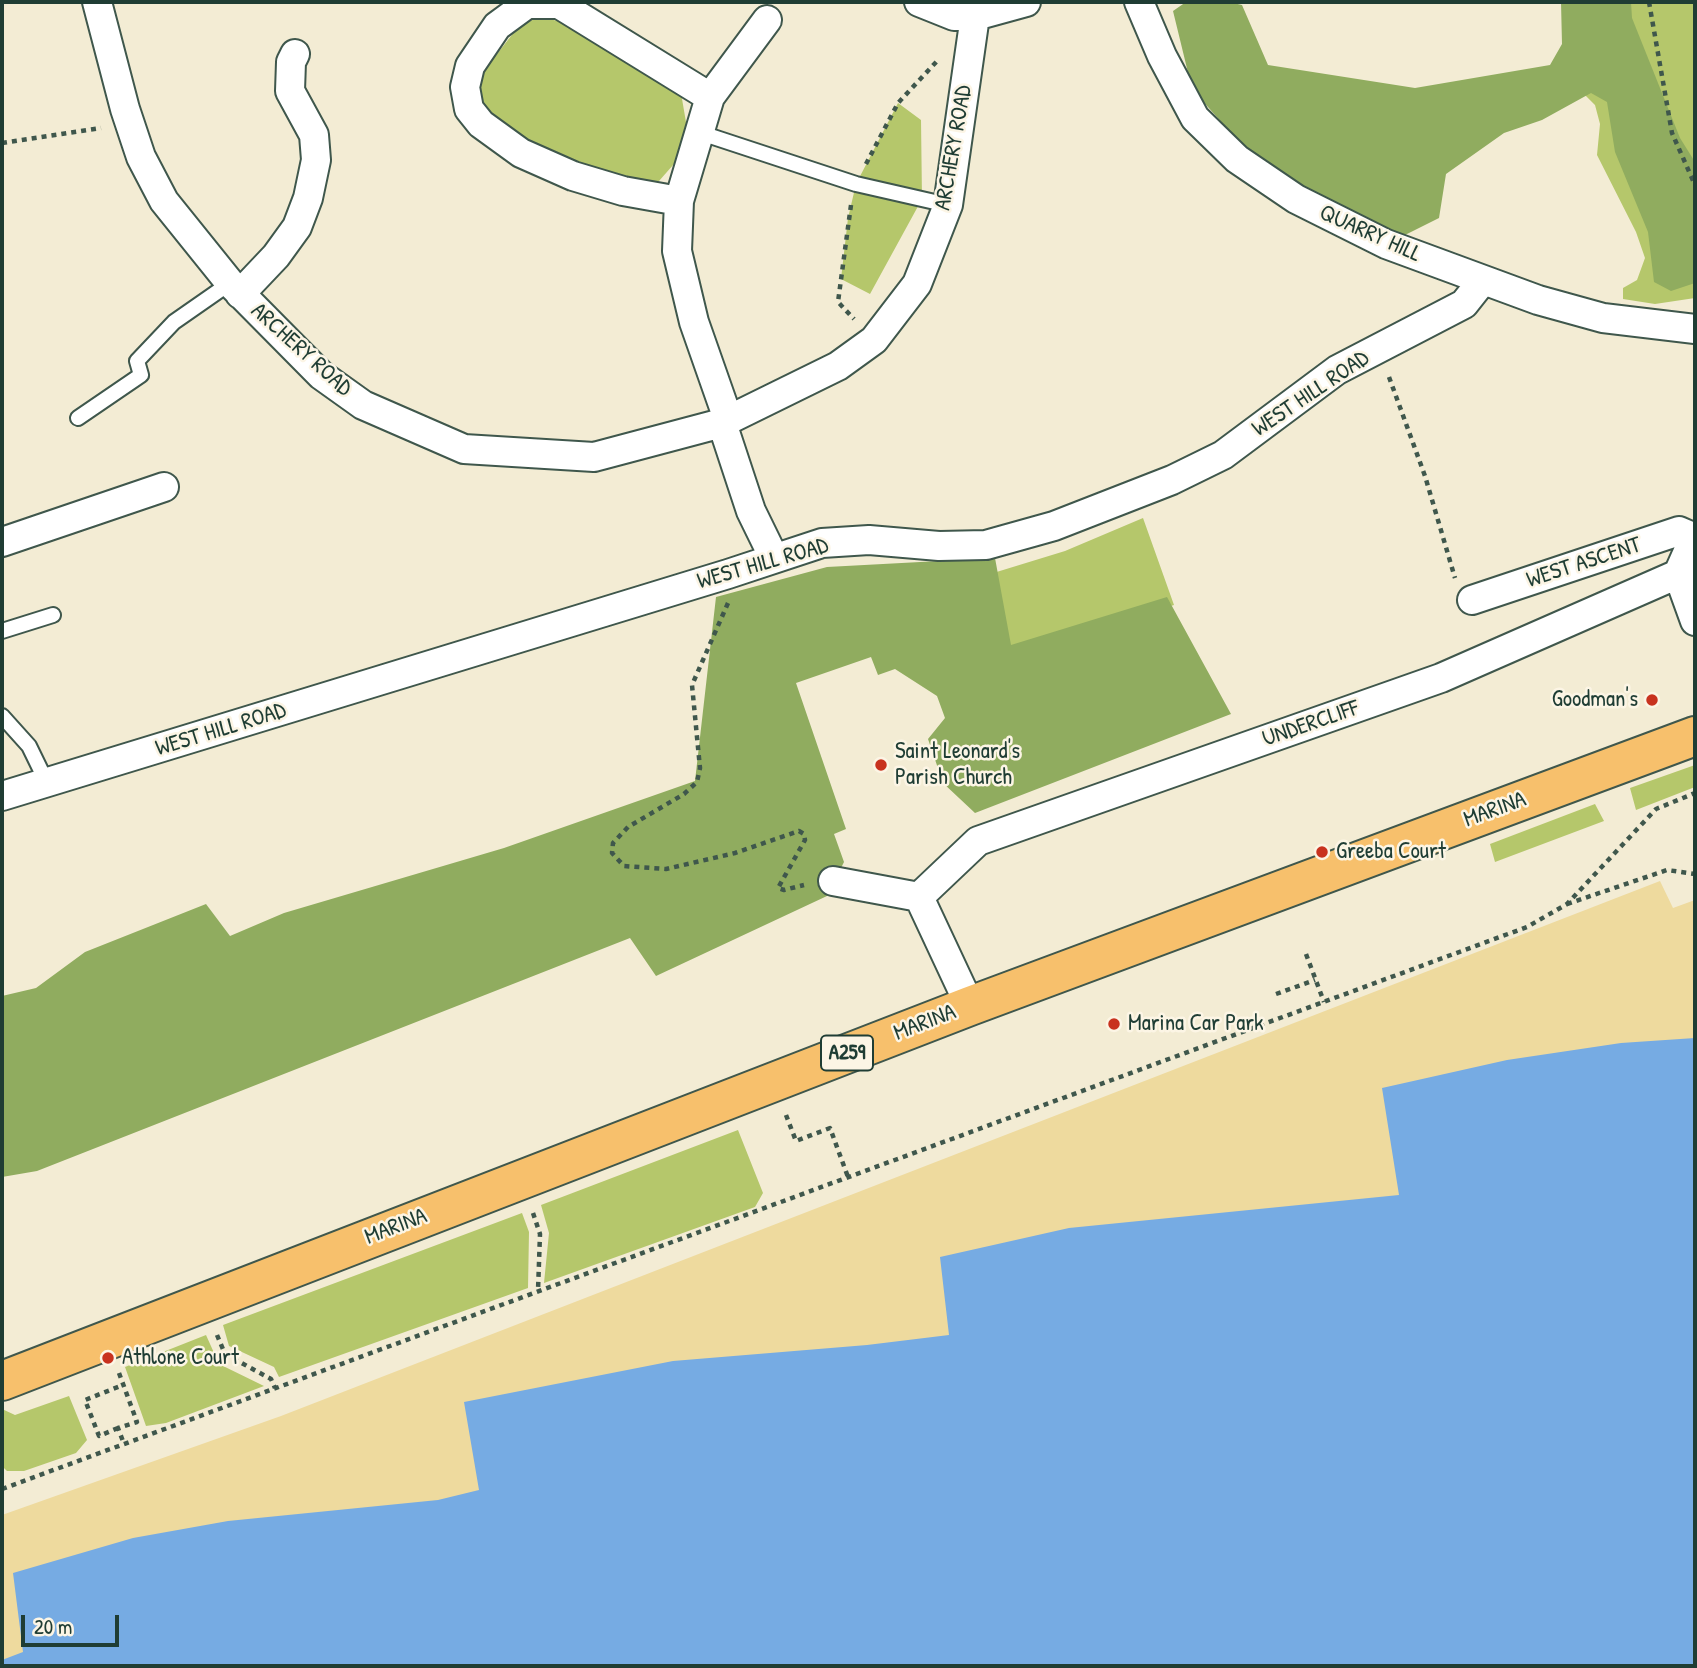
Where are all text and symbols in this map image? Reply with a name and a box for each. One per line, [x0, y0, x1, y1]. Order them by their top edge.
street label: ARCHERY ROAD [929, 83, 979, 213]
street label: QUARRY HILL [1315, 199, 1425, 269]
street label: ARCHERY ROAD [245, 297, 357, 403]
street label: WEST HILL ROAD [1247, 345, 1375, 443]
street label: WEST HILL ROAD [694, 532, 832, 596]
street label: WEST ASCENT [1523, 532, 1645, 594]
place label: Goodman's [1552, 686, 1638, 714]
marker: Goodman's [1644, 692, 1660, 708]
street label: UNDERCLIFF [1259, 695, 1363, 753]
street label: WEST HILL ROAD [152, 697, 290, 763]
place label: Saint Leonard's Parish Church [895, 738, 1020, 792]
marker: Saint Leonard's Parish Church [873, 757, 889, 773]
street label: MARINA [1460, 786, 1530, 834]
place label: Greeba Court [1336, 838, 1446, 866]
marker: Greeba Court [1314, 844, 1330, 860]
street label: MARINA [890, 999, 960, 1047]
place label: Marina Car Park [1128, 1010, 1264, 1038]
marker: Marina Car Park [1106, 1016, 1122, 1032]
road number: A259 [821, 1036, 873, 1070]
street label: MARINA [361, 1203, 431, 1251]
place label: Athlone Court [122, 1344, 239, 1372]
marker: Athlone Court [100, 1350, 116, 1366]
scale bar [24, 1602, 122, 1646]
text: 20 m [34, 1612, 72, 1641]

